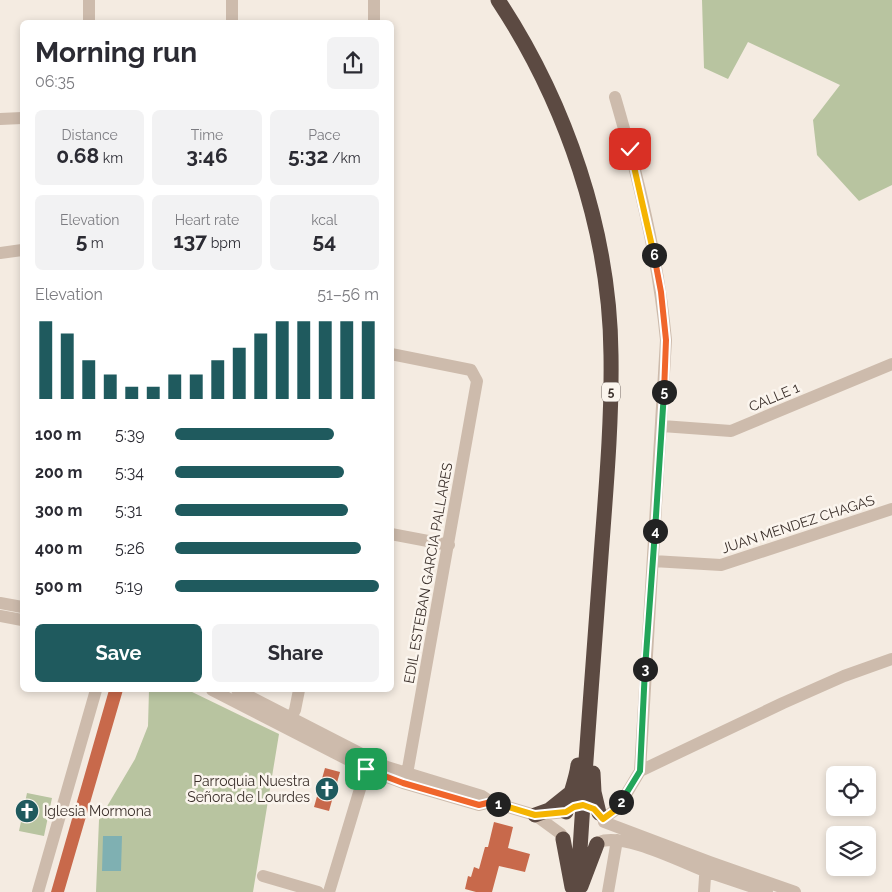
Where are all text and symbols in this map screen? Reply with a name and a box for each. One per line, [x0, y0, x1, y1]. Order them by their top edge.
text: Morning run [35, 36, 197, 69]
button: share [327, 37, 379, 89]
text: 06:35 [35, 72, 75, 91]
text: Distance [62, 127, 118, 143]
text: Time [191, 127, 223, 143]
text: Pace [308, 127, 340, 143]
pin [609, 128, 651, 170]
icon: check [616, 135, 644, 163]
text: 0.68 [56, 143, 99, 168]
text: 3:46 [186, 143, 228, 168]
text: 5:32 [288, 143, 328, 168]
text: km [99, 150, 123, 166]
text: /km [328, 150, 361, 166]
text: Elevation [60, 212, 119, 228]
text: Heart rate [175, 212, 239, 228]
text: kcal [311, 212, 337, 228]
text: 5 [76, 228, 87, 253]
text: 137 [173, 228, 207, 253]
text: 54 [313, 228, 336, 253]
text: m [87, 235, 104, 251]
text: bpm [207, 235, 241, 251]
pin: 6 [642, 242, 666, 268]
text: 6 [650, 247, 659, 263]
text: Elevation [35, 285, 103, 304]
text: 51–56 m [317, 285, 379, 304]
street label: CALLE 1 [746, 379, 802, 415]
pin: 5 [652, 380, 676, 404]
road number: 5 [602, 382, 620, 402]
text: 5 [661, 384, 668, 400]
text: 100 m [35, 425, 81, 444]
text: 5:39 [115, 425, 145, 444]
street label: EDIL ESTEBAN GARCIA PALLARES [401, 461, 455, 685]
text: 200 m [35, 463, 82, 482]
text: 5:34 [115, 463, 144, 482]
street label: JUAN MENDEZ CHAGAS [719, 491, 877, 556]
text: 300 m [35, 501, 82, 520]
text: 5:31 [115, 501, 142, 520]
pin: 4 [642, 518, 668, 544]
text: 4 [652, 523, 660, 539]
text: 400 m [35, 539, 83, 558]
text: 5:26 [115, 539, 145, 558]
text: 500 m [35, 577, 82, 596]
text: 5:19 [115, 577, 143, 596]
button: Save [35, 624, 202, 682]
button: Share [212, 624, 379, 682]
pin: 3 [632, 656, 658, 682]
text: 3 [642, 661, 649, 677]
pin [345, 748, 387, 790]
icon: arrive [352, 755, 380, 783]
map controls [826, 766, 876, 876]
button: locate [826, 766, 876, 816]
place label: Parroquia Nuestra Señora de Lourdes [187, 773, 310, 805]
church icon: Parroquia Nuestra Señora de Lourdes [314, 776, 340, 802]
pin: 2 [608, 790, 634, 814]
pin: 1 [486, 792, 510, 816]
text: 2 [618, 794, 625, 810]
text: 1 [495, 796, 502, 812]
church icon: Iglesia Mormona [14, 798, 40, 824]
place label: Iglesia Mormona [44, 803, 151, 819]
button: layers [826, 826, 876, 876]

